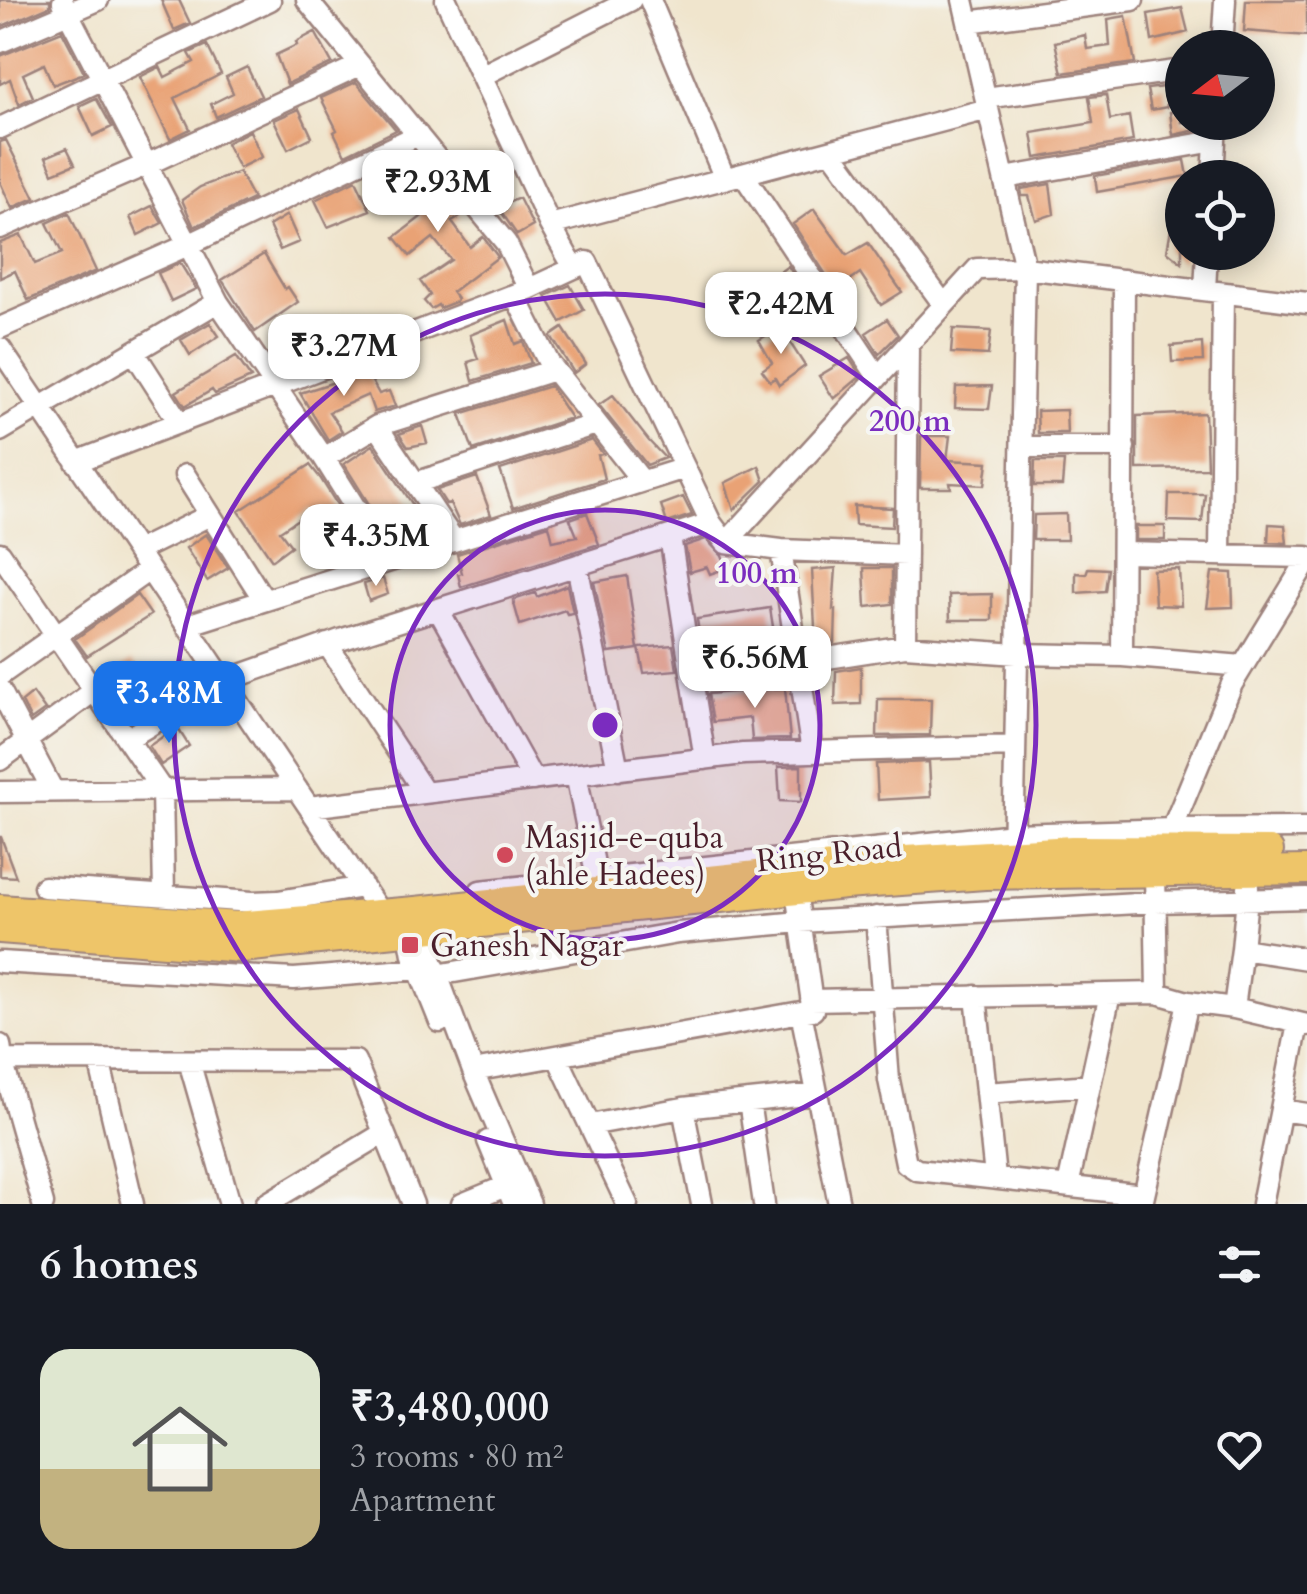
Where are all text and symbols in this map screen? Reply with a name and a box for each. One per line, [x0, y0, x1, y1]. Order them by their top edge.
north arrow [1165, 30, 1275, 140]
map controls [1165, 30, 1275, 270]
pin: ₹2.93M [357, 150, 519, 235]
text: ₹2.93M [384, 160, 492, 204]
button: locate [1165, 160, 1275, 270]
pin: ₹2.42M [700, 272, 862, 357]
text: ₹2.42M [727, 282, 835, 326]
pin: ₹3.27M [263, 314, 425, 399]
text: ₹3.27M [290, 324, 398, 368]
text: 200 m [869, 401, 951, 442]
pin: ₹4.35M [295, 504, 457, 589]
text: ₹4.35M [322, 514, 430, 558]
text: 100 m [716, 553, 798, 594]
pin: ₹6.56M [674, 626, 836, 711]
text: ₹6.56M [701, 636, 809, 680]
pin: ₹3.48M [88, 661, 250, 746]
text: ₹3.48M [115, 671, 223, 715]
centre of rings [587, 707, 623, 743]
place label: Masjid-e-quba (ahle Hadees) [525, 816, 724, 897]
street label: Ring Road [754, 824, 904, 884]
marker: Masjid-e-quba (ahle Hadees) [494, 844, 516, 866]
place label: Ganesh Nagar [430, 924, 624, 968]
marker: Ganesh Nagar [399, 934, 421, 956]
text: 6 homes [40, 1236, 198, 1293]
icon: filters [1212, 1237, 1267, 1292]
text: ₹3,480,000 [350, 1378, 549, 1435]
icon: home [120, 1389, 240, 1509]
icon: heart [1212, 1422, 1267, 1477]
text: 3 rooms · 80 m² [350, 1435, 563, 1479]
text: Apartment [350, 1479, 495, 1523]

